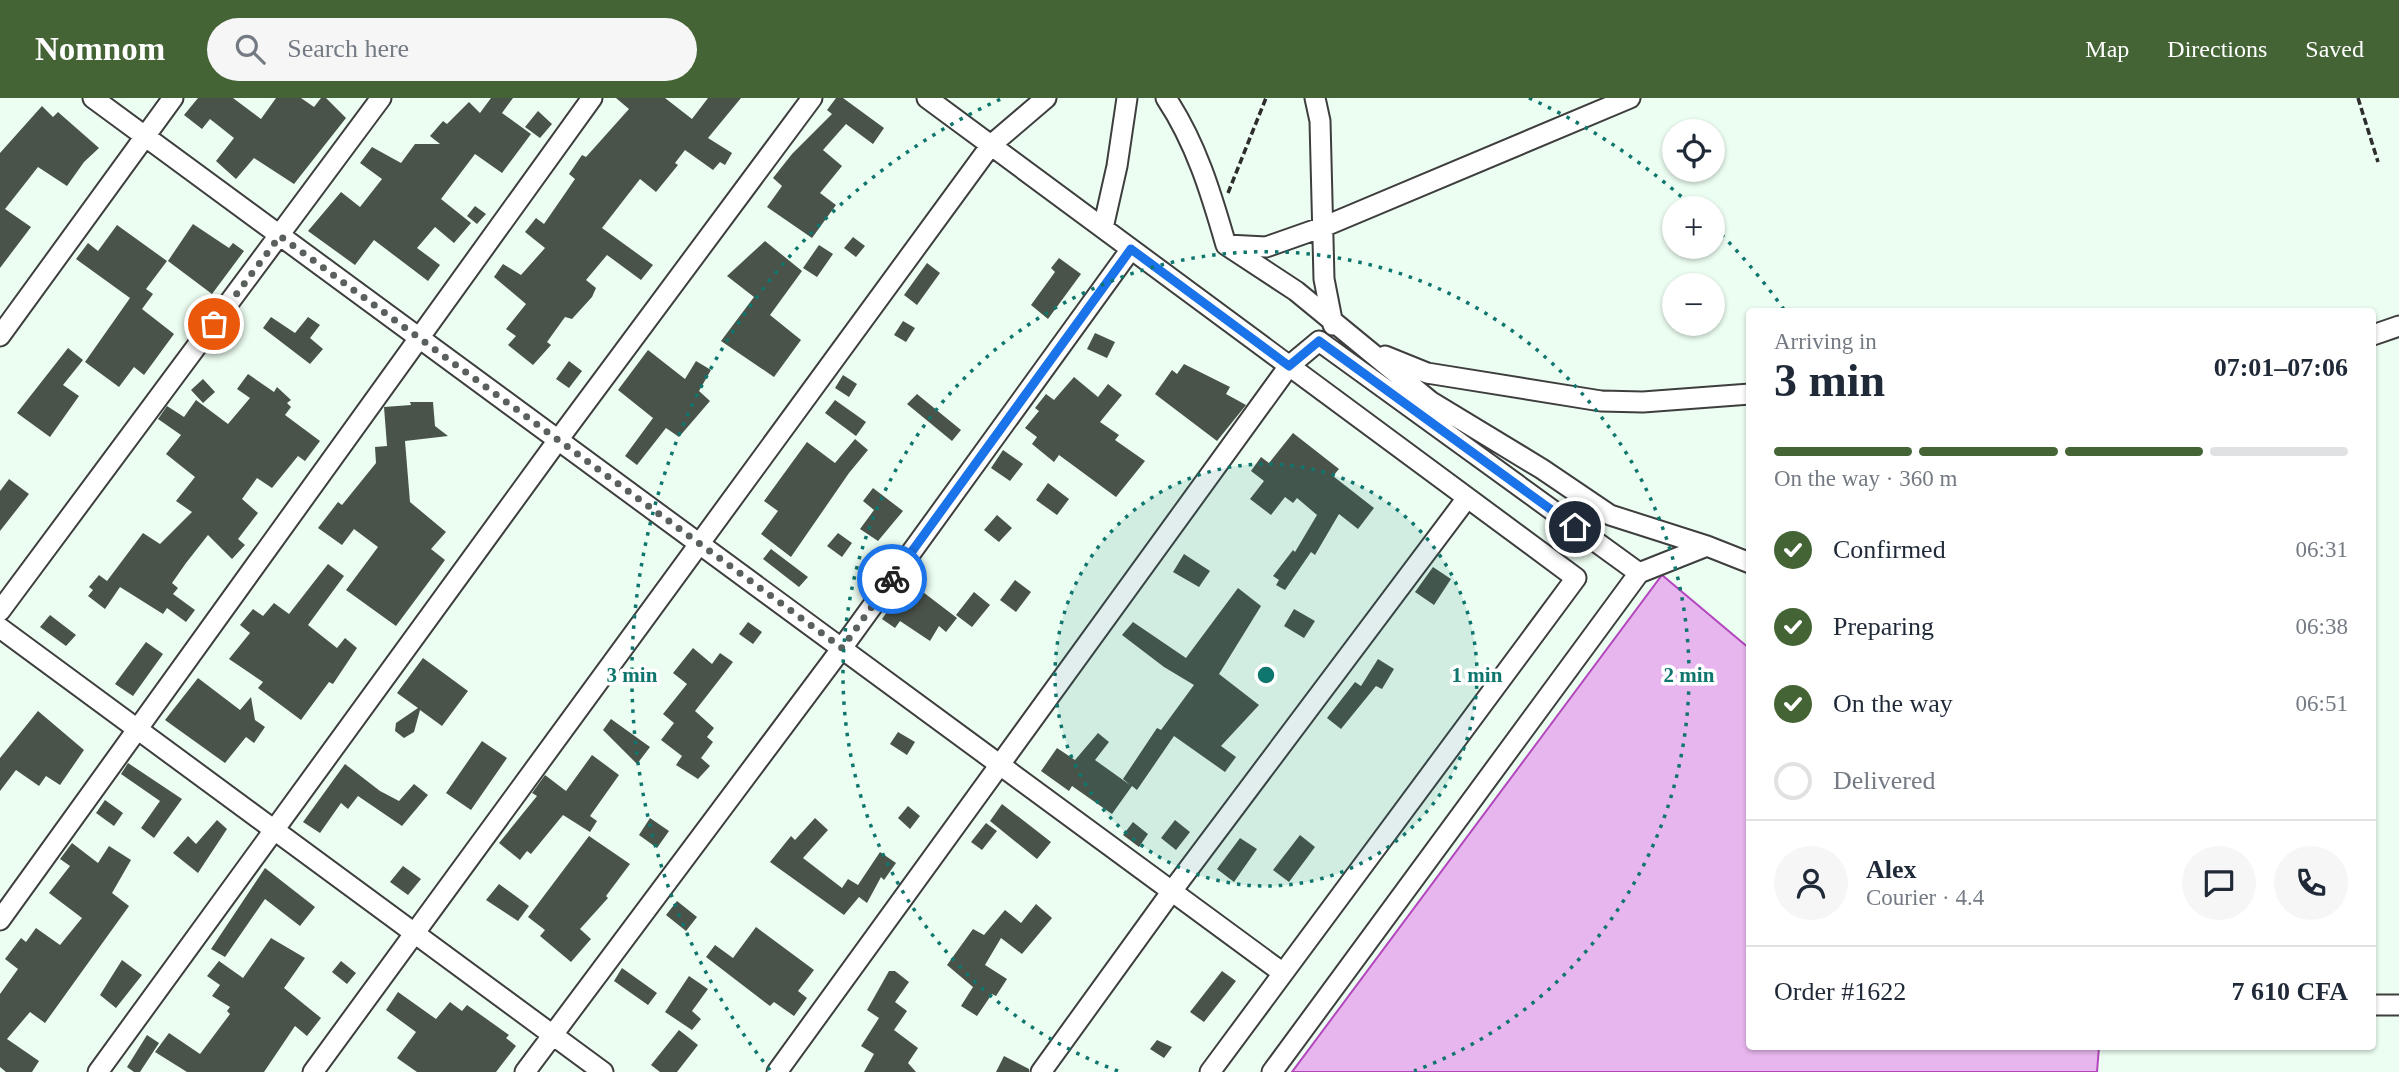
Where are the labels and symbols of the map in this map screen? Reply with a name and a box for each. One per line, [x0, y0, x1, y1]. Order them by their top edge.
pin [184, 294, 244, 354]
pin [1545, 497, 1605, 557]
courier [857, 544, 927, 614]
text: 3 min [607, 663, 658, 687]
centre of rings [1254, 663, 1278, 687]
text: 1 min [1452, 663, 1503, 687]
text: 2 min [1664, 663, 1715, 687]

